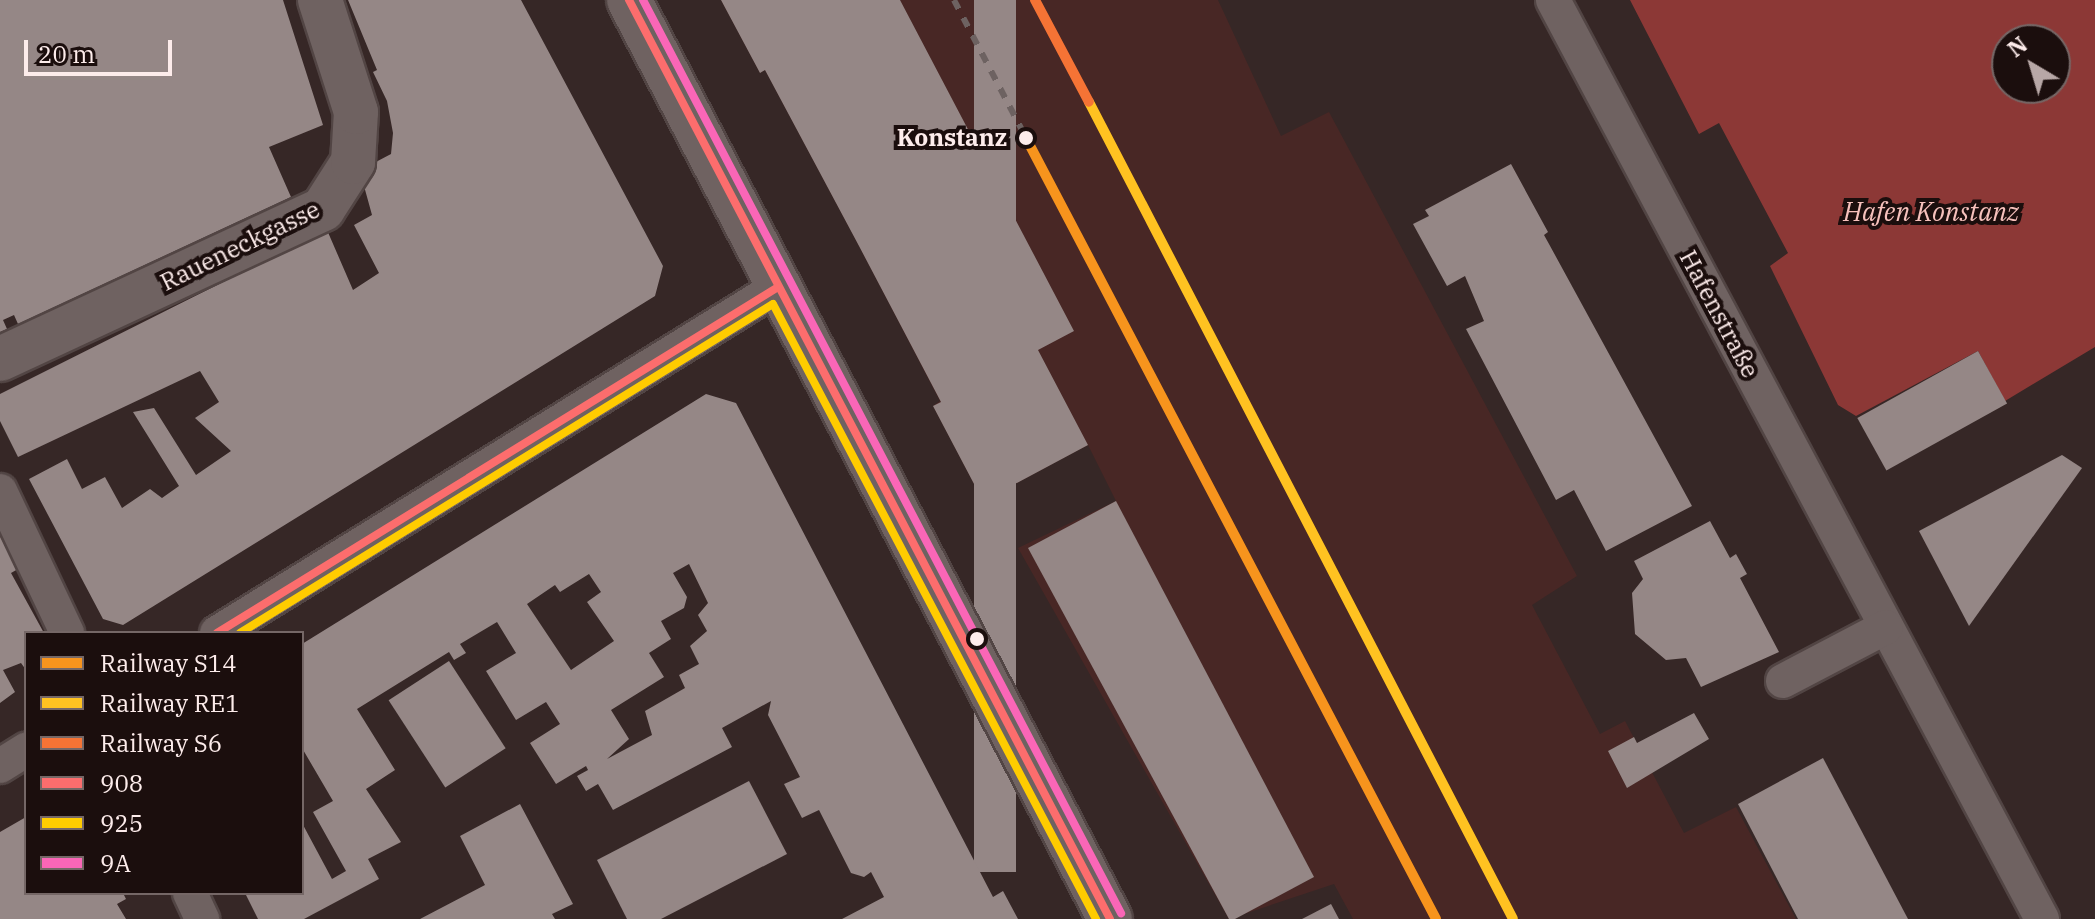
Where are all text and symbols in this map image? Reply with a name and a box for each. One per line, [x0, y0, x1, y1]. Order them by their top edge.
scale bar [28, 24, 176, 74]
north arrow [1991, 24, 2071, 104]
text: N [2001, 29, 2033, 63]
text: 20 m [38, 38, 95, 70]
place label: Konstanz [897, 124, 1007, 152]
marker: Konstanz [1014, 126, 1038, 150]
street label: Raueneckgasse [156, 195, 324, 297]
water label: Hafen Konstanz [1843, 196, 2019, 228]
street label: Hafenstraße [1673, 245, 1765, 383]
legend [24, 631, 304, 895]
unlabelled marker [969, 631, 985, 647]
text: Railway S14 [100, 647, 237, 679]
text: Railway RE1 [100, 687, 240, 719]
text: Railway S6 [100, 727, 222, 759]
text: 908 [100, 767, 143, 799]
text: 925 [100, 807, 143, 839]
text: 9A [100, 847, 131, 879]

